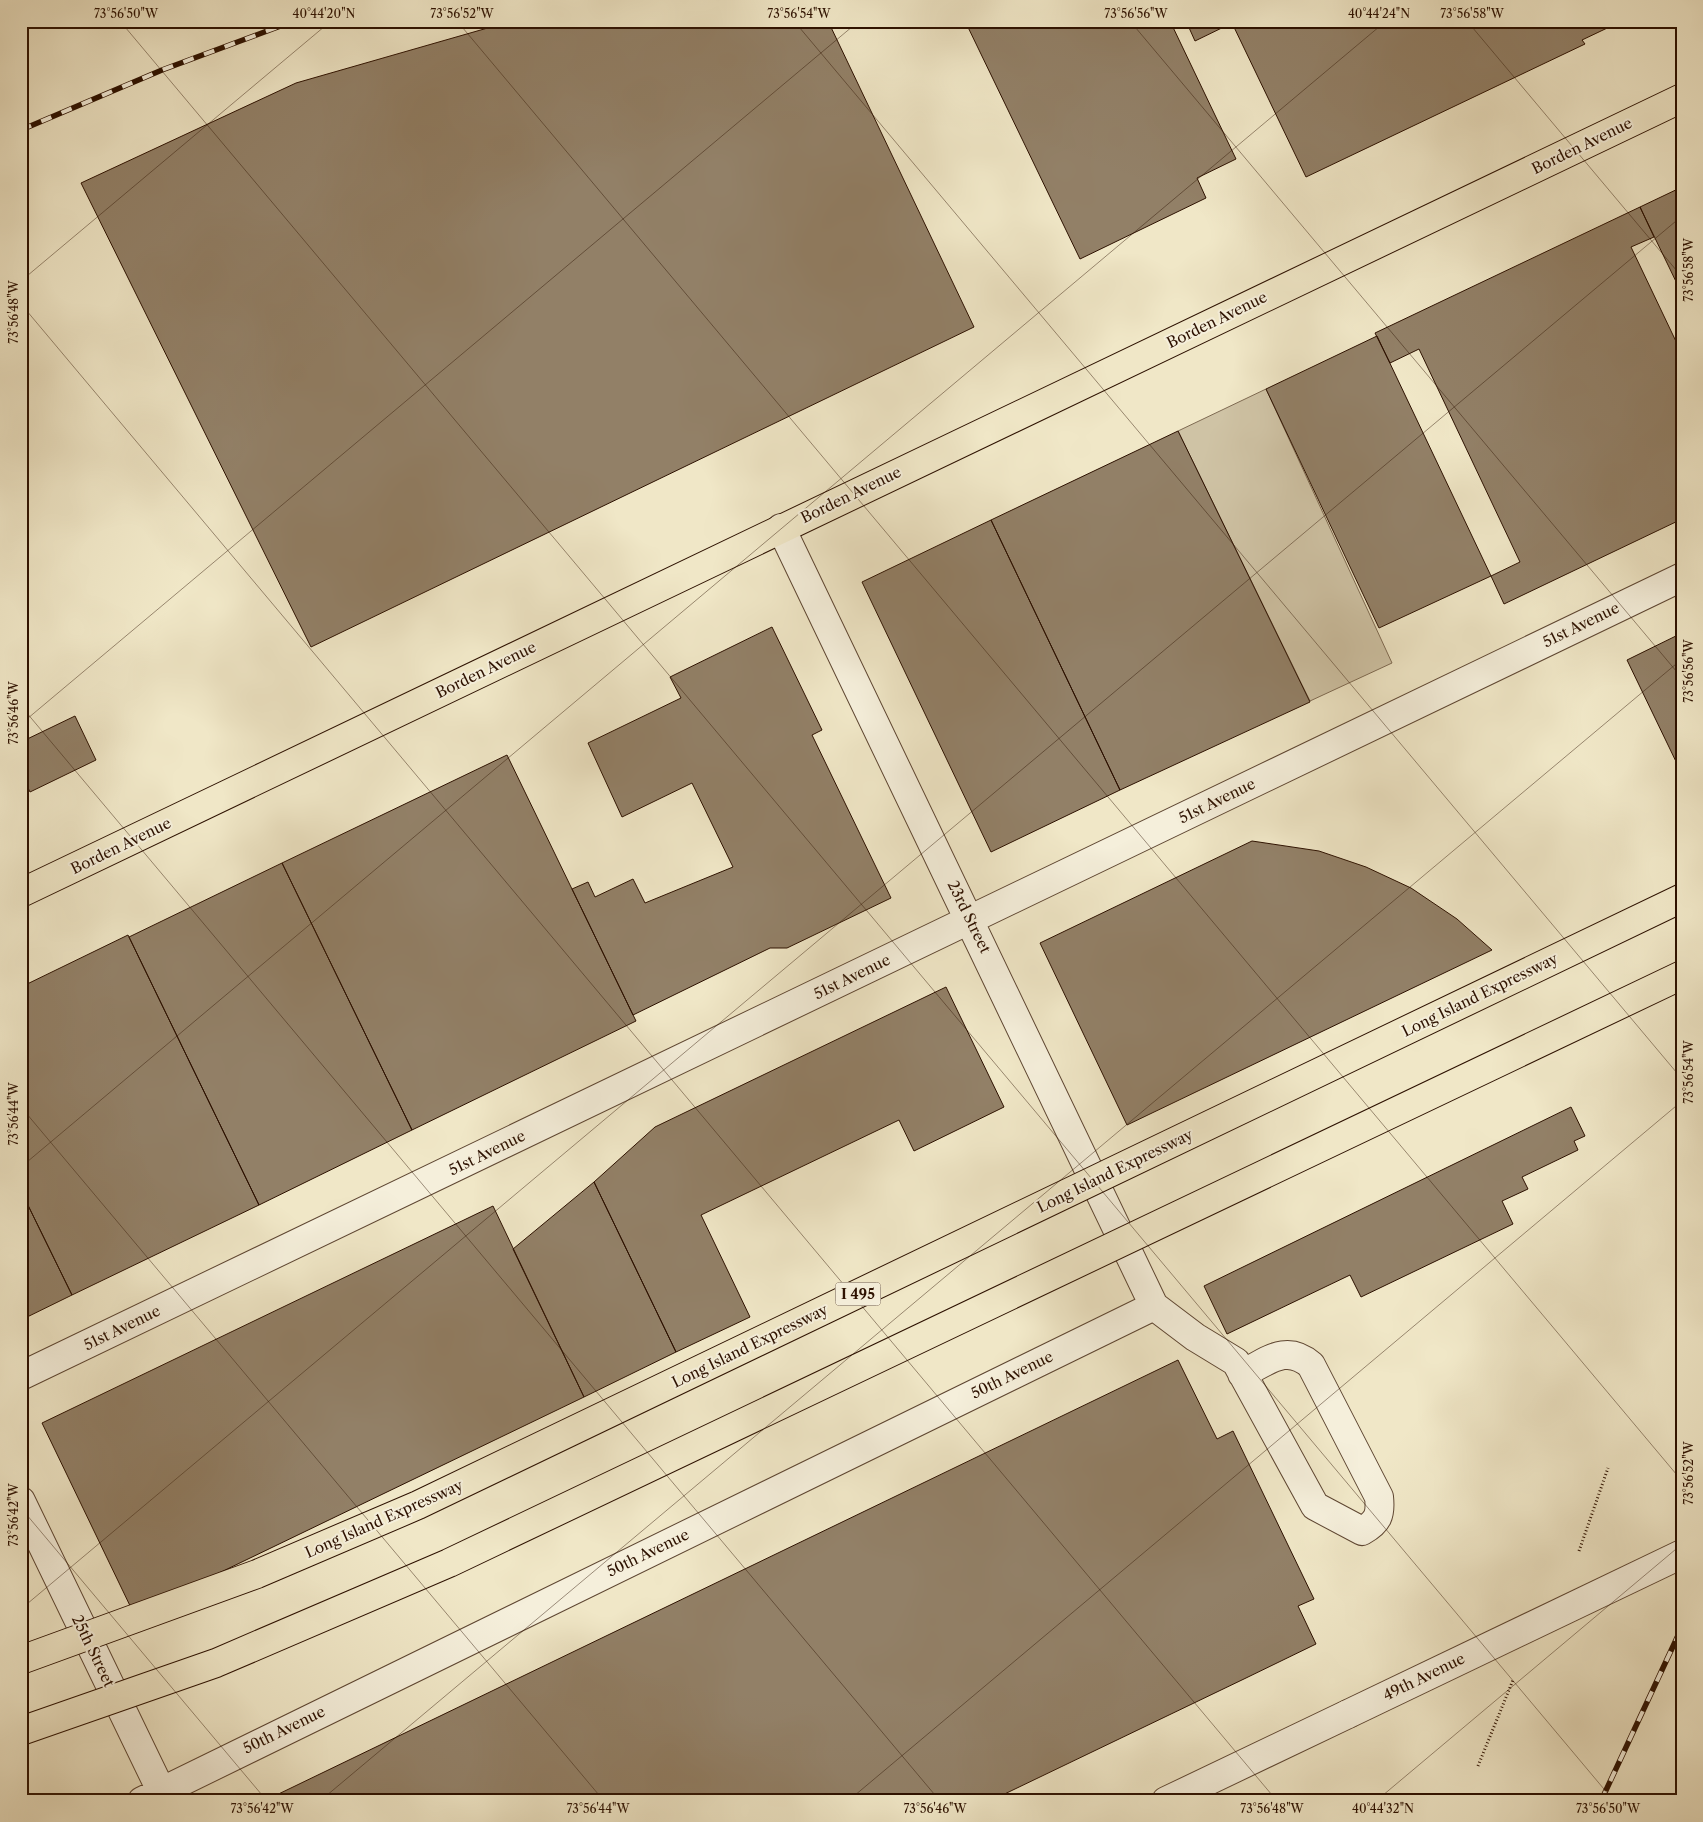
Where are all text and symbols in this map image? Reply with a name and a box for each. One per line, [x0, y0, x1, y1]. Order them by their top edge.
text: 73°56'50"W [94, 6, 159, 21]
text: 40°44'20"N [293, 6, 356, 21]
text: 73°56'52"W [430, 6, 495, 21]
text: 73°56'54"W [767, 6, 832, 21]
text: 73°56'56"W [1104, 6, 1169, 21]
text: 40°44'24"N [1348, 6, 1410, 21]
text: 73°56'58"W [1440, 6, 1505, 21]
street label: Borden Avenue [1528, 113, 1635, 178]
text: 73°56'58"W [1681, 237, 1696, 302]
text: 73°56'48"W [6, 279, 21, 344]
street label: Borden Avenue [1163, 287, 1270, 352]
street label: Borden Avenue [797, 462, 904, 527]
street label: 51st Avenue [1539, 598, 1622, 651]
street label: Borden Avenue [432, 637, 539, 702]
text: 73°56'56"W [1681, 638, 1696, 703]
text: 73°56'46"W [6, 681, 21, 745]
street label: 51st Avenue [1175, 774, 1258, 827]
street label: Borden Avenue [67, 813, 174, 878]
street label: 23rd Street [944, 877, 996, 957]
street label: Long Island Expressway [1399, 948, 1561, 1041]
street label: 51st Avenue [810, 950, 893, 1003]
text: 73°56'54"W [1681, 1039, 1696, 1104]
text: 73°56'44"W [6, 1082, 21, 1146]
street label: Long Island Expressway [1034, 1124, 1196, 1217]
street label: 51st Avenue [445, 1126, 528, 1179]
road number: I 495 [836, 1282, 880, 1306]
street label: Long Island Expressway [669, 1299, 831, 1392]
street label: 51st Avenue [80, 1301, 163, 1354]
street label: 50th Avenue [968, 1346, 1056, 1403]
text: 73°56'52"W [1681, 1440, 1696, 1505]
street label: Long Island Expressway [302, 1475, 466, 1562]
text: 73°56'42"W [6, 1483, 21, 1547]
street label: 50th Avenue [604, 1524, 692, 1581]
street label: 25th Street [68, 1612, 119, 1691]
street label: 49th Avenue [1380, 1649, 1468, 1705]
street label: 50th Avenue [240, 1701, 328, 1758]
text: 73°56'42"W [230, 1801, 294, 1816]
text: 73°56'44"W [566, 1801, 630, 1816]
text: 73°56'46"W [903, 1801, 967, 1816]
text: 73°56'48"W [1240, 1801, 1305, 1816]
text: 40°44'32"N [1352, 1801, 1414, 1816]
text: 73°56'50"W [1576, 1801, 1641, 1816]

